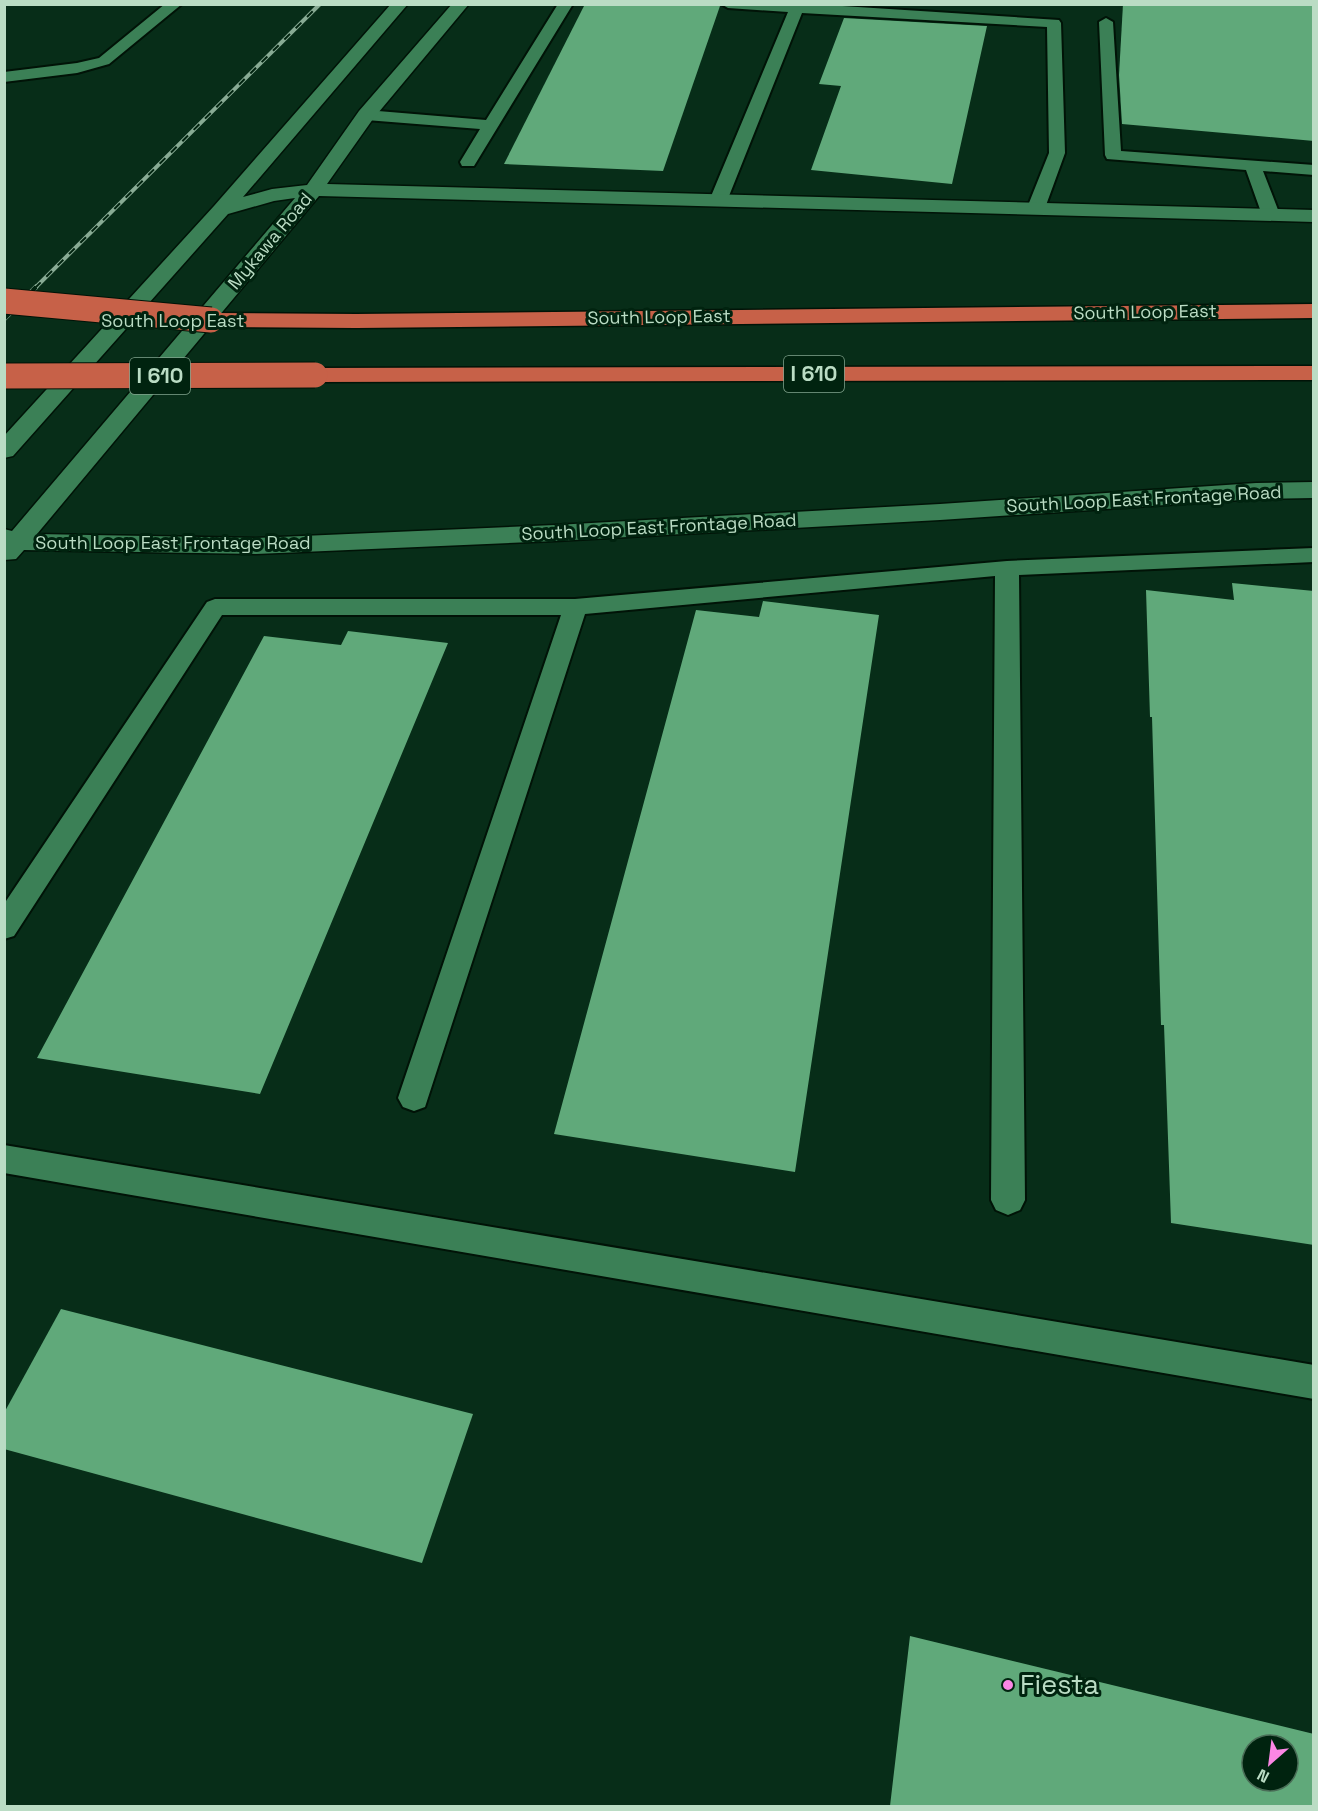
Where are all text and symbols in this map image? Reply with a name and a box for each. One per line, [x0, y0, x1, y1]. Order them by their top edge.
street label: Mykawa Road [222, 187, 317, 294]
street label: South Loop East [1073, 299, 1217, 324]
street label: South Loop East [587, 304, 731, 329]
street label: South Loop East [101, 309, 245, 332]
road number: I 610 [784, 356, 844, 392]
road number: I 610 [130, 358, 190, 394]
street label: South Loop East Frontage Road [1006, 480, 1282, 517]
street label: South Loop East Frontage Road [521, 508, 797, 545]
street label: South Loop East Frontage Road [35, 531, 311, 554]
place label: Fiesta [1020, 1667, 1099, 1702]
marker: Fiesta [1001, 1678, 1015, 1692]
north arrow [1240, 1733, 1300, 1793]
text: N [1254, 1764, 1273, 1788]

